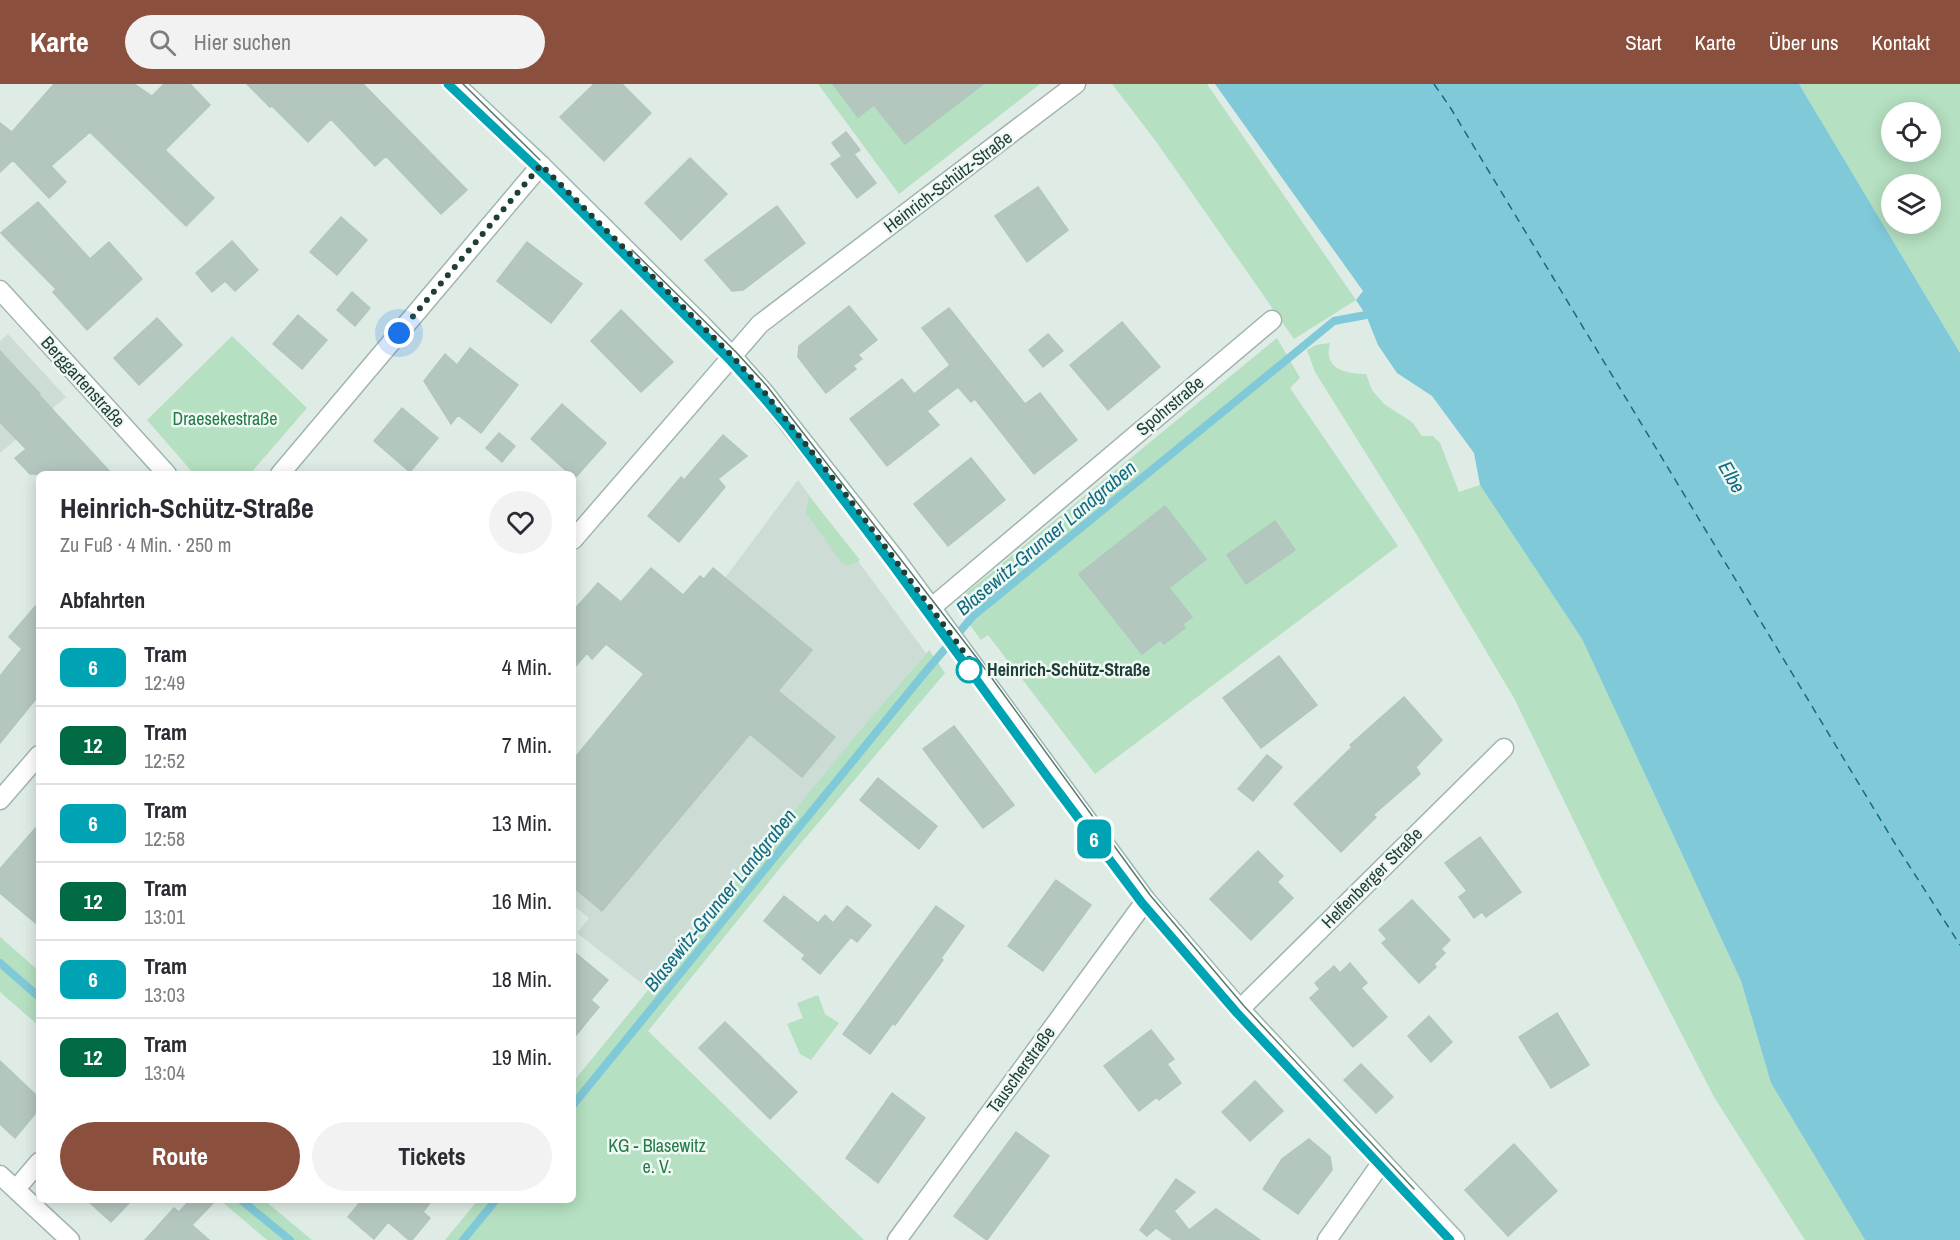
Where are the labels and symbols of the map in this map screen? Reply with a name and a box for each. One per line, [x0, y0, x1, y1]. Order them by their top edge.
street label: Heinrich-Schütz-Straße [878, 125, 1017, 238]
your location [384, 318, 414, 348]
street label: Berggartenstraße [36, 331, 131, 433]
street label: Spohrstraße [1131, 370, 1209, 441]
park label: Draesekestraße [173, 406, 278, 431]
water label: Blasewitz‐Grunaer Landgraben [950, 454, 1142, 621]
water label: Elbe [1713, 456, 1752, 498]
marker: Heinrich-Schütz-Straße [956, 657, 982, 683]
place label: Heinrich-Schütz-Straße [987, 657, 1150, 682]
water label: Blasewitz‐Grunaer Landgraben [637, 803, 802, 997]
line badge: 6 [1074, 820, 1114, 858]
street label: Helfenberger Straße [1316, 822, 1428, 934]
street label: Tauscherstraße [981, 1021, 1061, 1118]
park label: KG - Blasewitz e. V. [608, 1133, 706, 1179]

